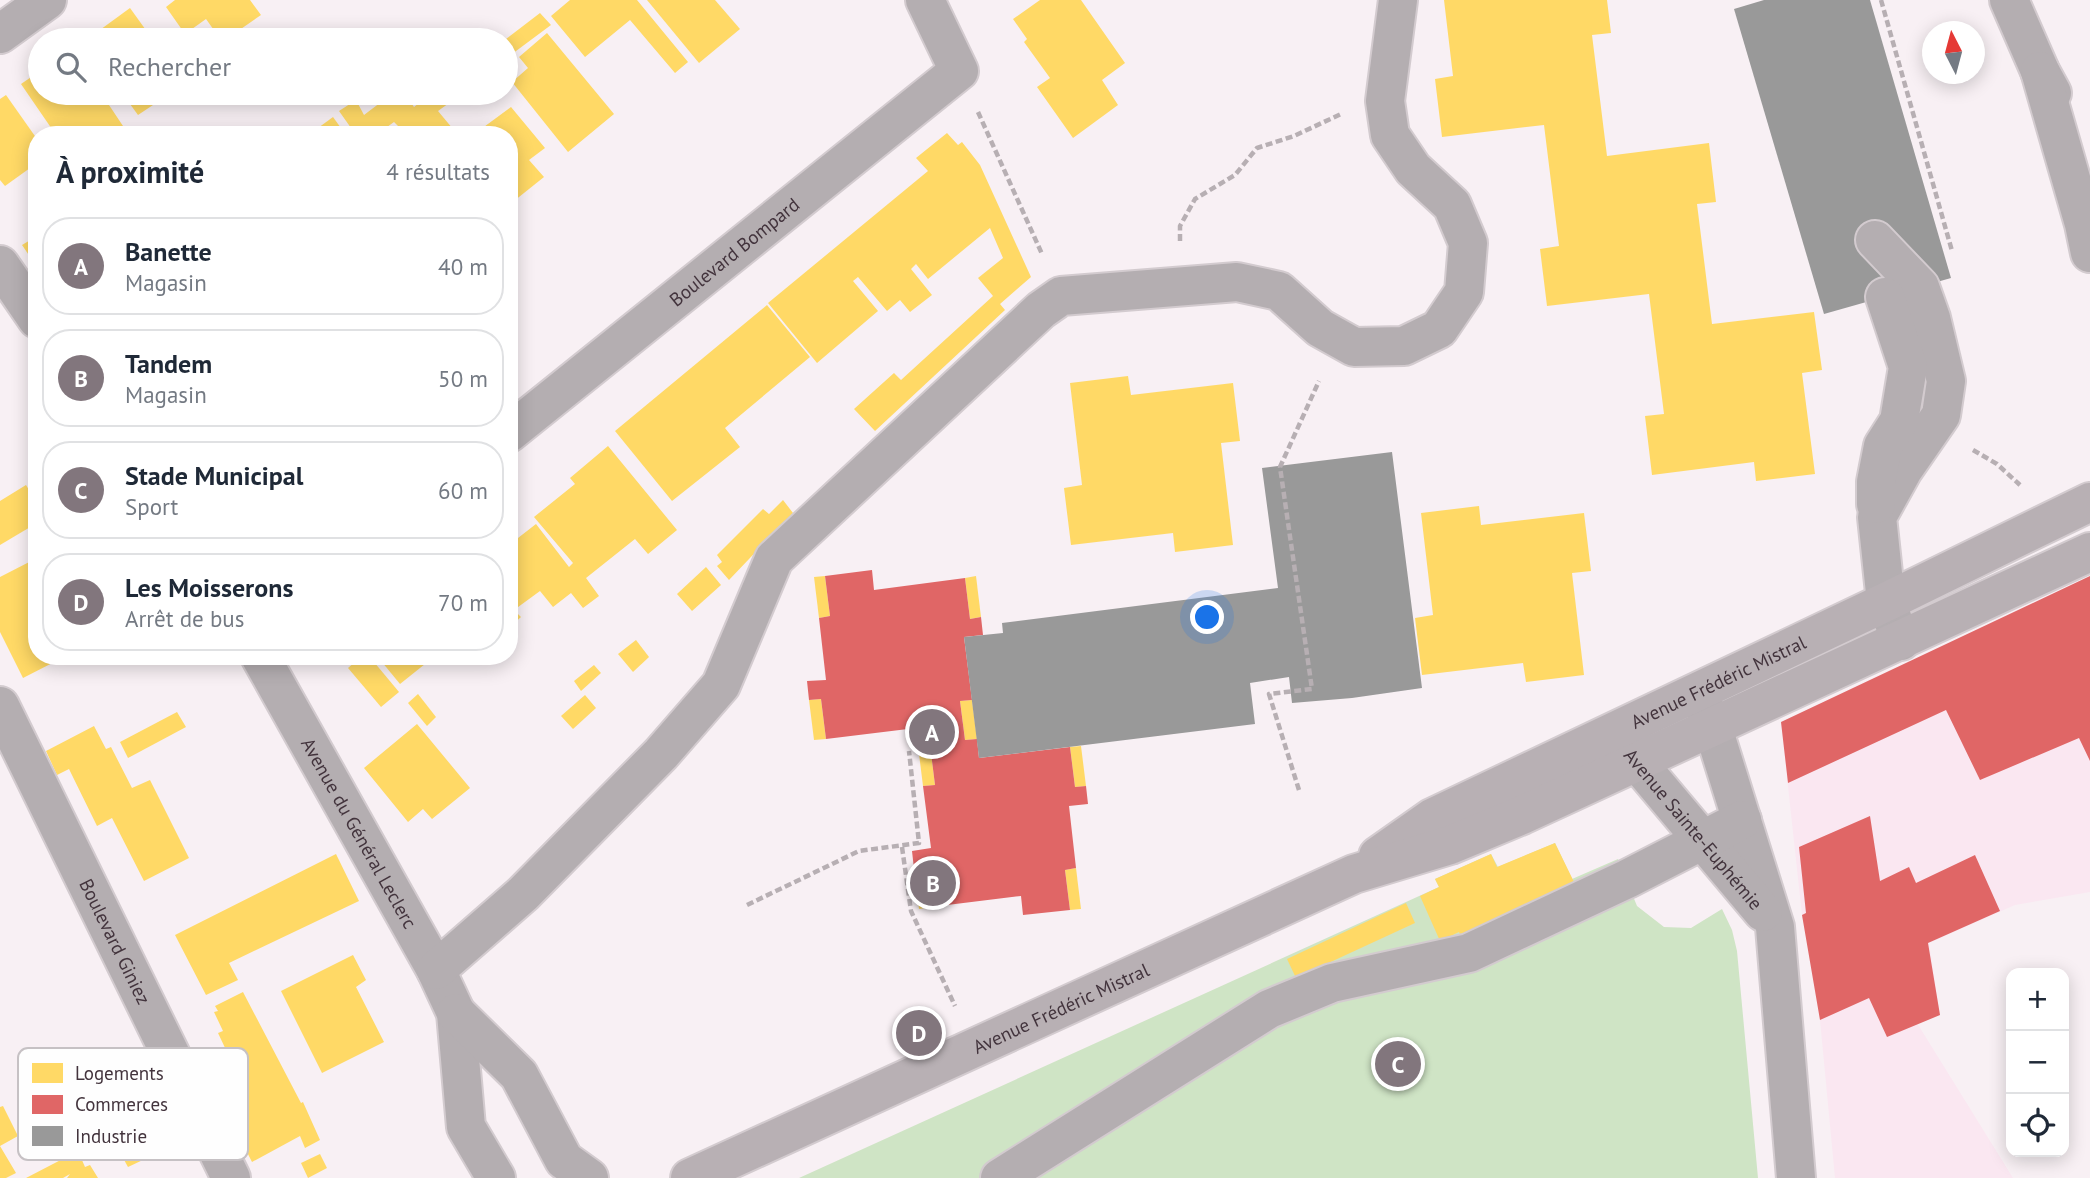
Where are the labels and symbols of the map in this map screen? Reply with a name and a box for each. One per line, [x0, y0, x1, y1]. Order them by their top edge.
north arrow [1922, 21, 1985, 84]
street label: Boulevard Bompard [664, 192, 804, 311]
your location [1190, 600, 1224, 634]
street label: Avenue Frédéric Mistral [1627, 630, 1810, 734]
pin: A [909, 706, 955, 758]
street label: Avenue du Général Leclerc [296, 733, 422, 933]
street label: Avenue Sainte-Euphémie [1619, 744, 1768, 915]
pin: B [910, 857, 956, 909]
street label: Boulevard Giniez [74, 875, 156, 1008]
street label: Avenue Frédéric Mistral [969, 957, 1153, 1059]
pin: D [896, 1007, 942, 1059]
pin: C [1375, 1038, 1421, 1090]
legend [18, 1048, 248, 1160]
text: Logements [75, 1061, 164, 1085]
text: Commerces [75, 1092, 168, 1116]
text: Industrie [75, 1124, 147, 1148]

